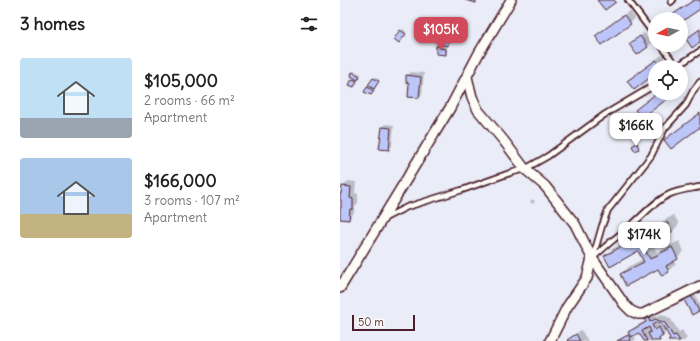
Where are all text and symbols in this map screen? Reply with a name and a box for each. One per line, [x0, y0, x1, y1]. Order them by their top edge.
north arrow [648, 12, 688, 52]
map controls [648, 12, 688, 100]
text: 3 homes [20, 13, 85, 35]
icon: filters [298, 13, 320, 35]
pin: $105K [413, 17, 469, 51]
text: $105K [423, 21, 459, 38]
button: locate [648, 60, 688, 100]
text: $105,000 [144, 70, 218, 92]
icon: home [52, 74, 100, 122]
text: 2 rooms · 66 m² [144, 92, 235, 109]
text: Apartment [144, 109, 207, 126]
pin: $166K [608, 113, 664, 147]
text: $166K [618, 117, 654, 134]
text: $166,000 [144, 170, 217, 192]
icon: home [52, 174, 100, 222]
text: 3 rooms · 107 m² [144, 192, 240, 209]
text: Apartment [144, 209, 207, 226]
pin: $174K [616, 222, 672, 256]
text: $174K [627, 226, 661, 243]
scale bar [352, 313, 415, 332]
text: 50 m [358, 315, 384, 329]

